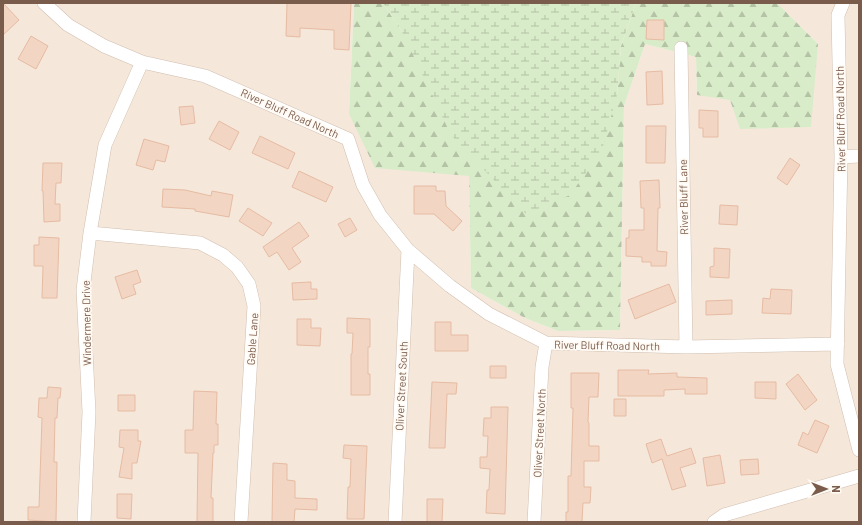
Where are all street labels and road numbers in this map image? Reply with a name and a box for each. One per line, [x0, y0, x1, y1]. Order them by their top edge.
street label: River Bluff Road North [833, 66, 847, 172]
street label: River Bluff Road North [239, 85, 341, 141]
street label: River Bluff Lane [676, 159, 690, 235]
street label: Windermere Drive [79, 280, 93, 366]
street label: Gable Lane [244, 312, 260, 366]
street label: River Bluff Road North [554, 338, 660, 352]
street label: Oliver Street South [392, 341, 410, 431]
street label: Oliver Street North [530, 388, 548, 478]

